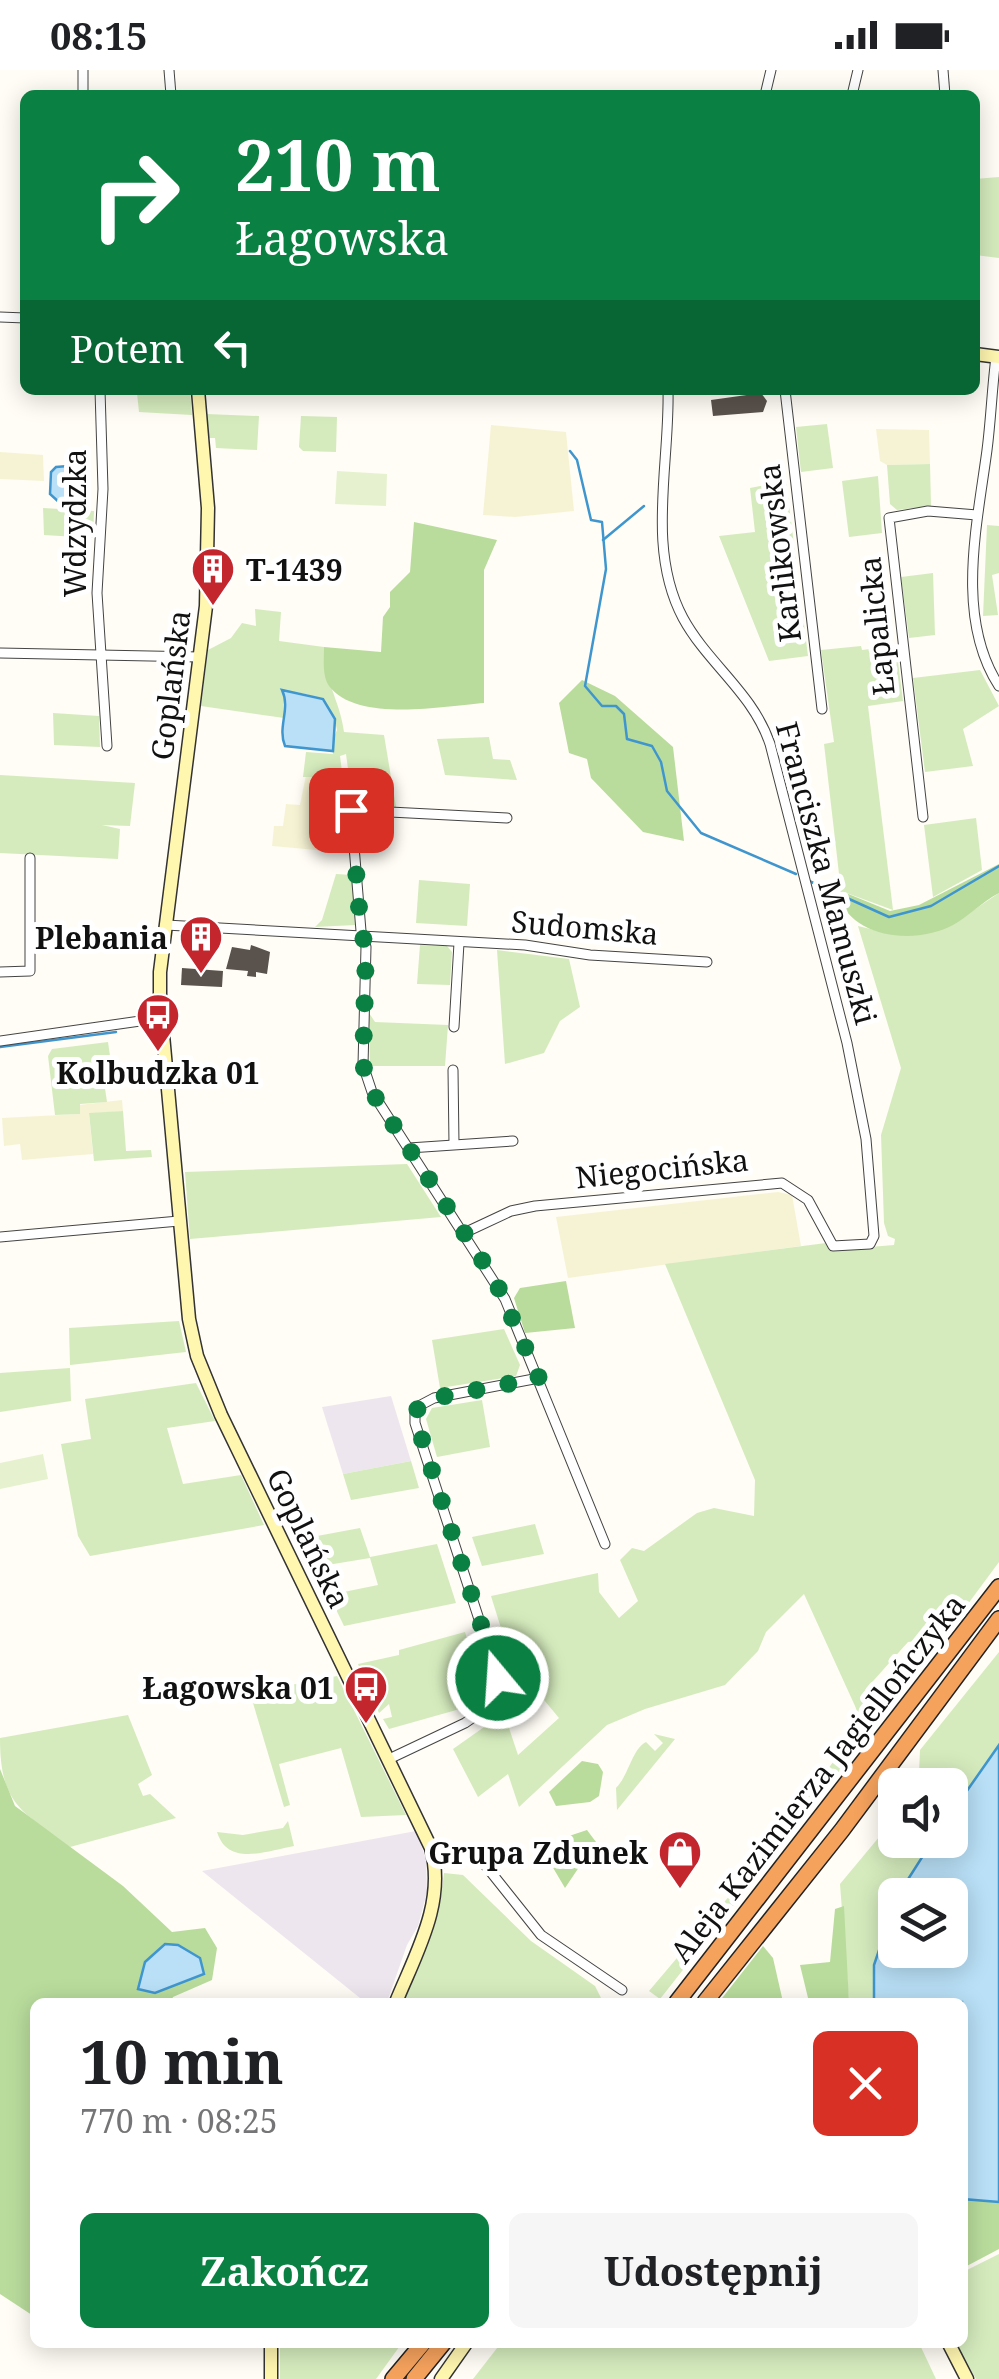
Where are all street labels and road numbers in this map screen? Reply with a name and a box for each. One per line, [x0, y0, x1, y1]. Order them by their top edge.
street label: Wdzydzka [54, 449, 95, 597]
street label: Karlikowska [748, 462, 810, 644]
street label: Łapalicka [848, 555, 904, 697]
street label: Goplańska [140, 608, 200, 762]
street label: Franciszka Mamuszki [767, 717, 887, 1029]
street label: Sudomska [510, 900, 660, 954]
street label: Niegocińska [573, 1139, 751, 1197]
street label: Goplańska [258, 1461, 360, 1615]
street label: Aleja Kazimierza Jagiellończyka [660, 1585, 974, 1971]

